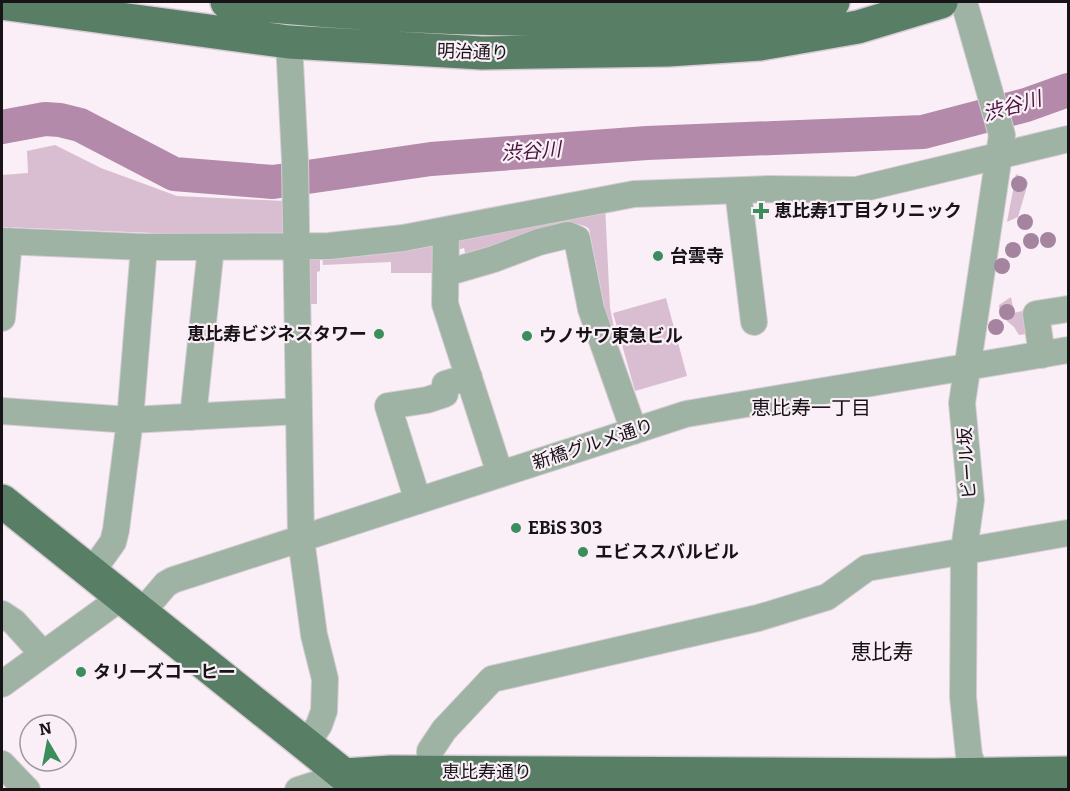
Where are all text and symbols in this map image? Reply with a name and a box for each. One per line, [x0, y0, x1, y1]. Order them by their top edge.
street label: 明治通り [437, 40, 509, 64]
water label: 渋谷川 [980, 86, 1046, 126]
water label: 渋谷川 [500, 137, 564, 165]
place label: 恵比寿1丁目クリニック [774, 200, 962, 222]
marker: 恵比寿1丁目クリニック [752, 202, 770, 220]
place label: 台雲寺 [670, 245, 724, 267]
marker: 台雲寺 [651, 249, 665, 263]
place label: 恵比寿ビジネスタワー [187, 323, 367, 345]
place label: ウノサワ東急ビル [539, 325, 683, 347]
marker: 恵比寿ビジネスタワー [372, 327, 386, 341]
marker: ウノサワ東急ビル [520, 329, 534, 343]
district label: 恵比寿一丁目 [751, 396, 871, 420]
street label: 新橋グルメ通り [530, 414, 656, 474]
street label: ビール坂 [954, 426, 980, 500]
place label: EBiS 303 [528, 517, 602, 539]
marker: EBiS 303 [509, 521, 523, 535]
place label: エビススバルビル [595, 541, 739, 563]
marker: エビススバルビル [576, 545, 590, 559]
district label: 恵比寿 [851, 639, 914, 665]
place label: タリーズコーヒー [93, 661, 236, 683]
marker: タリーズコーヒー [74, 665, 88, 679]
north arrow [18, 713, 78, 773]
text: N [38, 718, 53, 739]
street label: 恵比寿通り [442, 761, 532, 783]

